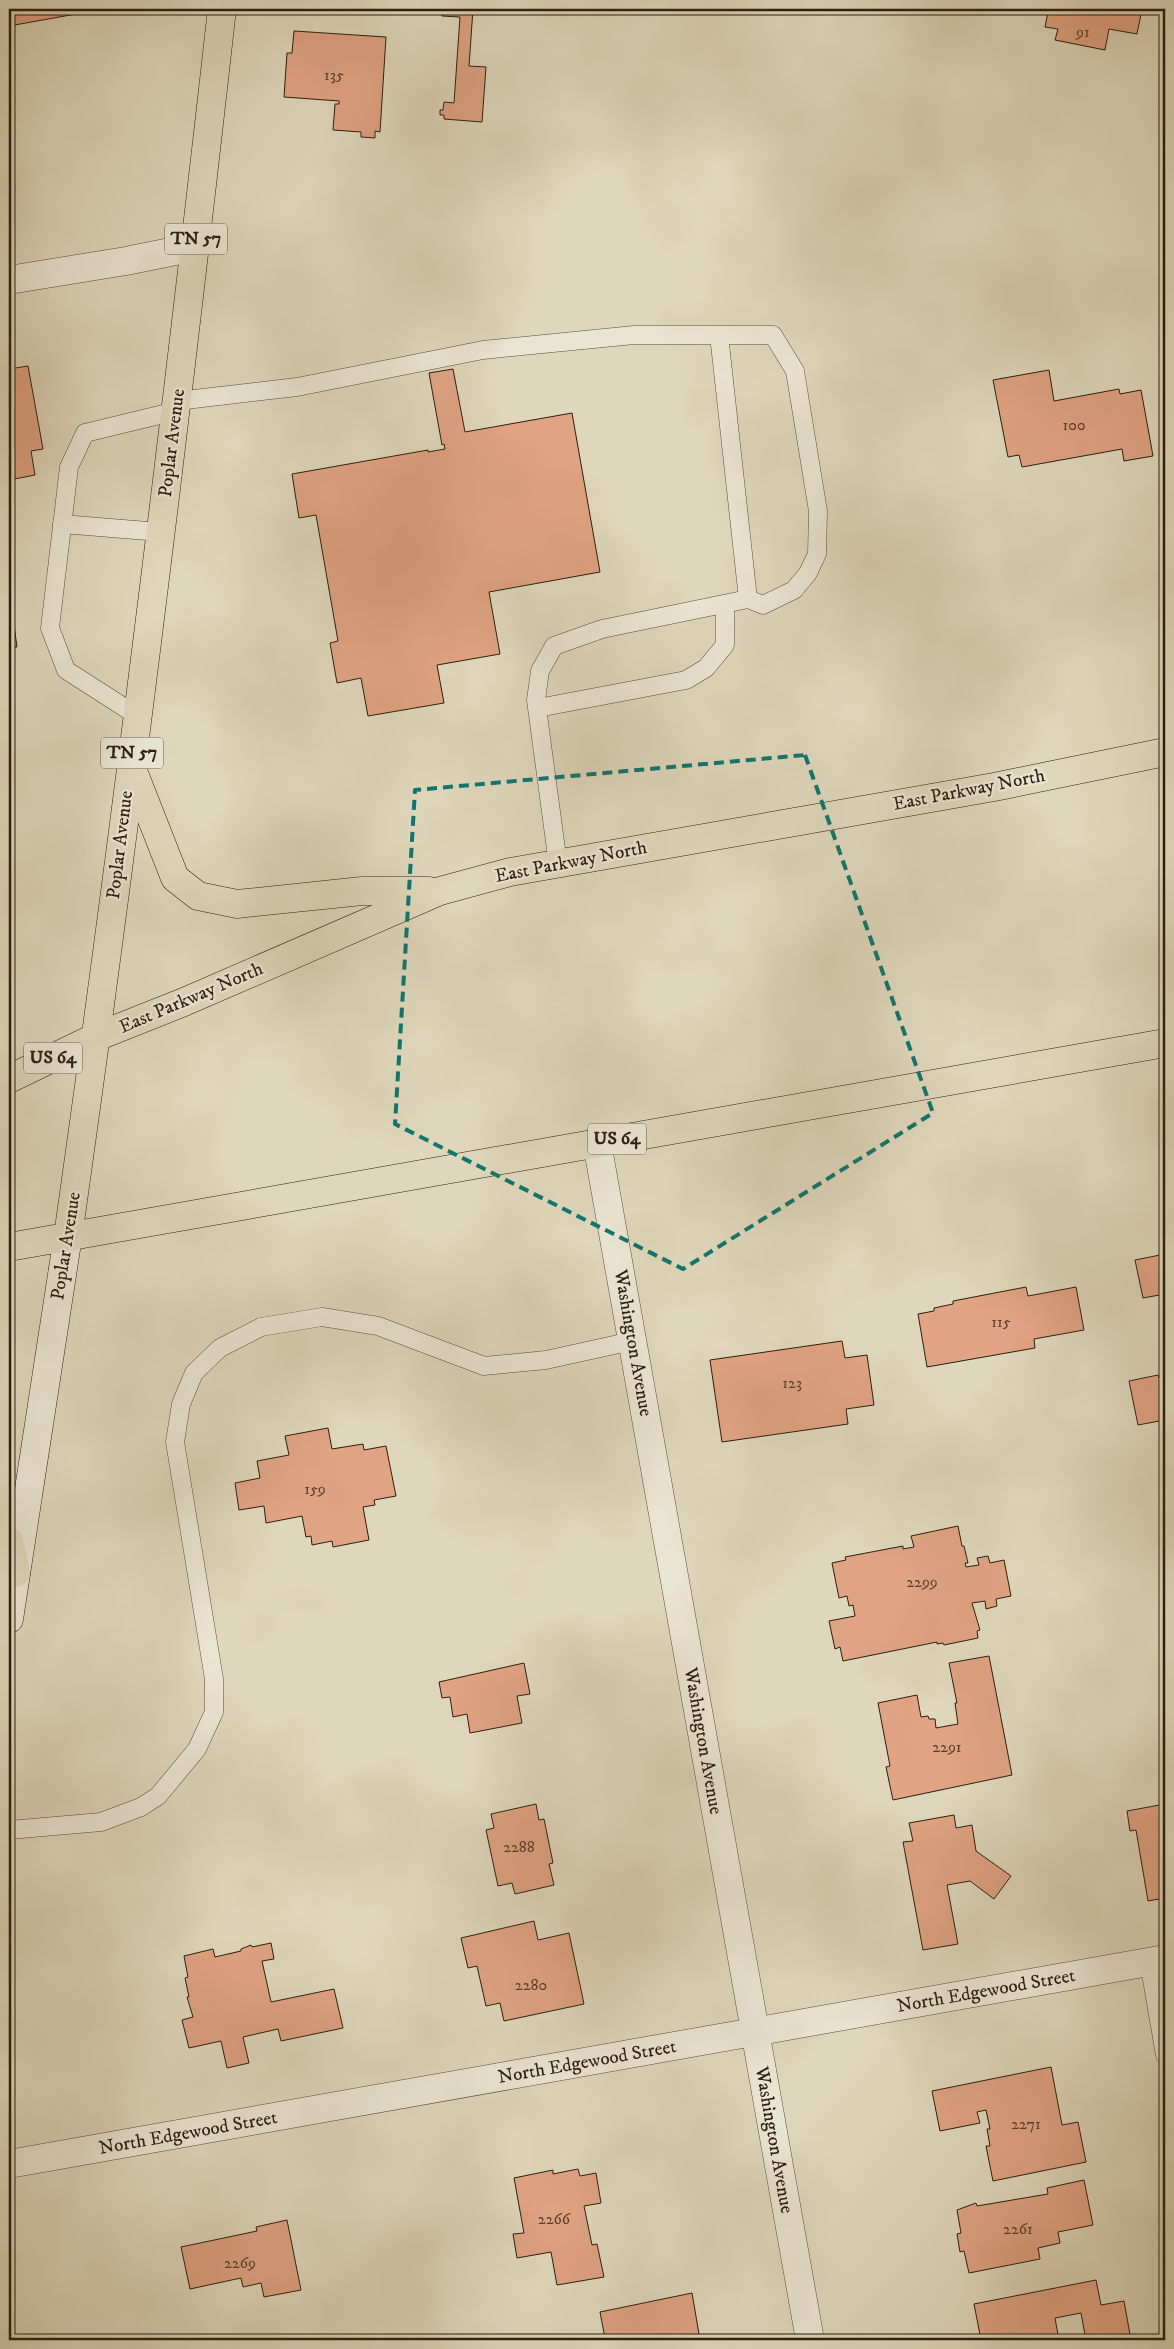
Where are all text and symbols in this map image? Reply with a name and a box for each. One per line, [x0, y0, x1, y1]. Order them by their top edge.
house number: 91 [1075, 22, 1090, 42]
house number: 135 [324, 65, 344, 85]
road number: TN 57 [165, 223, 227, 254]
street label: Poplar Avenue [154, 387, 190, 499]
house number: 100 [1062, 415, 1086, 435]
road number: TN 57 [101, 738, 163, 768]
street label: East Parkway North [891, 764, 1047, 816]
street label: Poplar Avenue [102, 789, 138, 901]
street label: East Parkway North [493, 836, 649, 888]
street label: East Parkway North [116, 957, 266, 1039]
road number: US 64 [24, 1042, 82, 1074]
road number: US 64 [588, 1124, 646, 1154]
street label: Poplar Avenue [46, 1190, 86, 1302]
street label: Washington Avenue [609, 1267, 657, 1418]
house number: 115 [991, 1312, 1011, 1332]
house number: 123 [782, 1373, 802, 1393]
house number: 159 [304, 1479, 326, 1499]
house number: 2299 [906, 1572, 938, 1592]
street label: Washington Avenue [679, 1665, 727, 1816]
house number: 2291 [932, 1737, 962, 1757]
house number: 2288 [503, 1837, 535, 1857]
street label: North Edgewood Street [895, 1964, 1077, 2018]
house number: 2280 [515, 1975, 547, 1995]
street label: North Edgewood Street [496, 2035, 678, 2089]
street label: Washington Avenue [750, 2064, 798, 2215]
street label: North Edgewood Street [97, 2106, 279, 2160]
house number: 2271 [1011, 2114, 1041, 2134]
house number: 2266 [538, 2209, 571, 2229]
house number: 2261 [1003, 2219, 1033, 2239]
house number: 2269 [224, 2253, 256, 2273]

